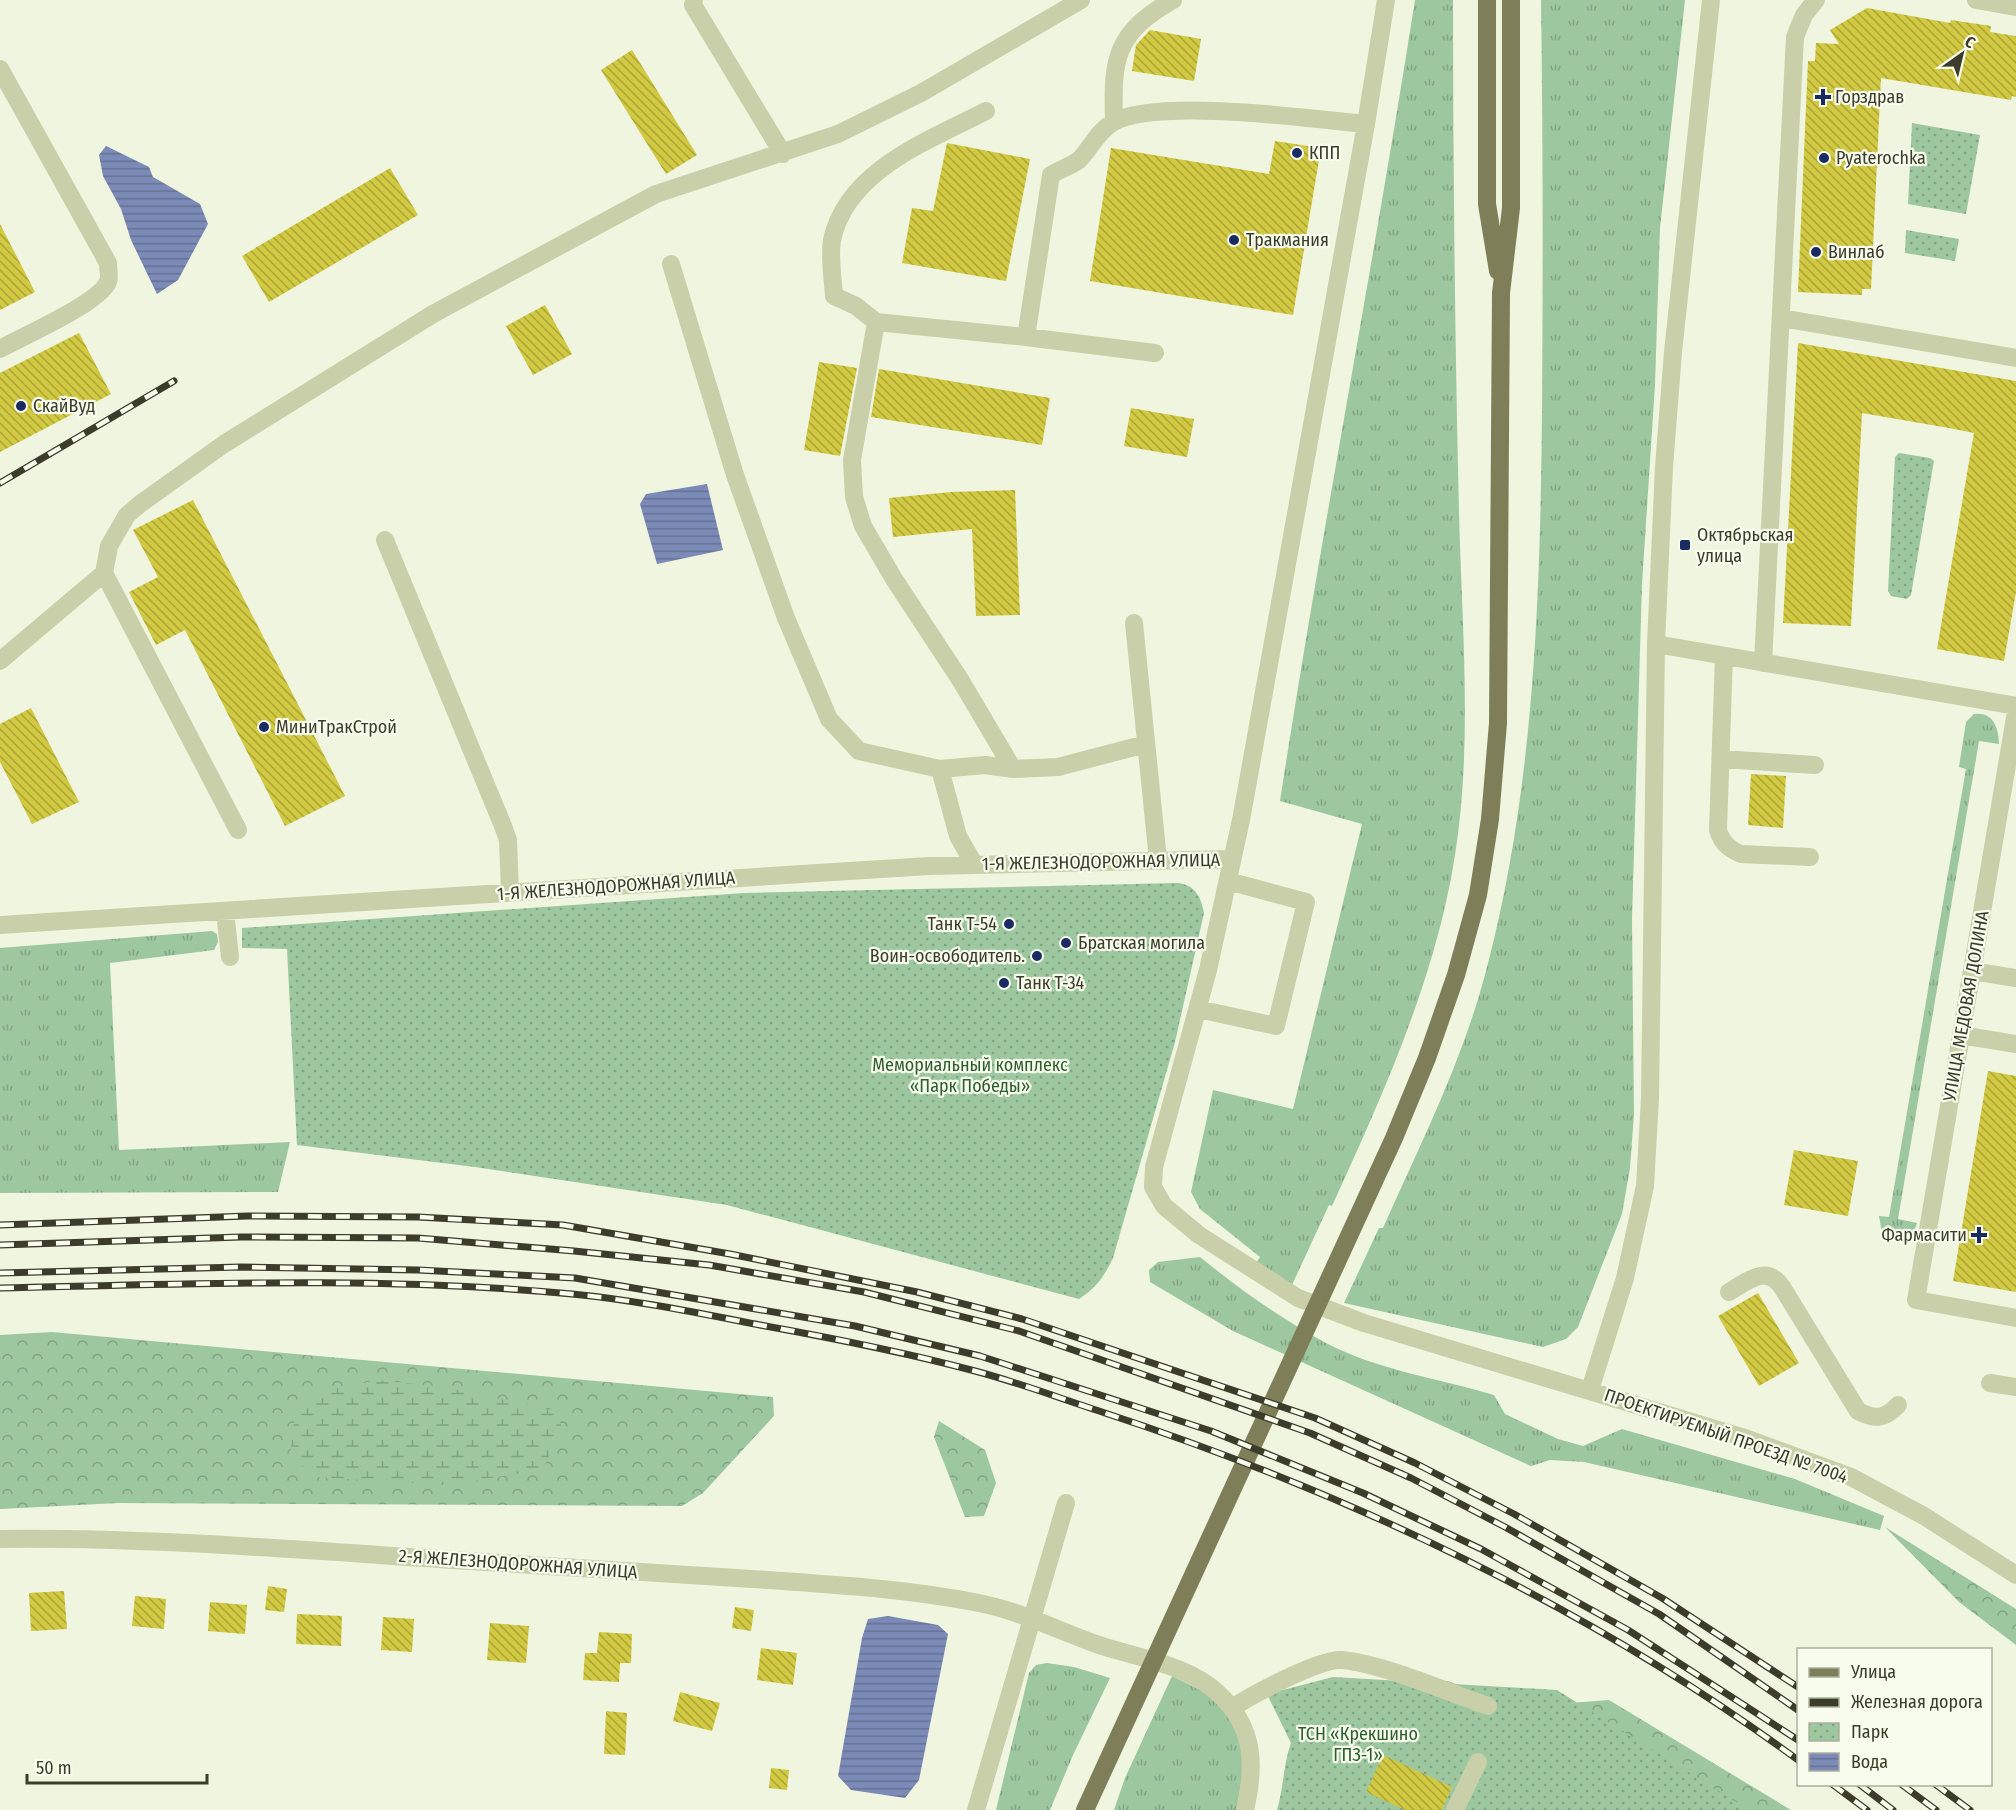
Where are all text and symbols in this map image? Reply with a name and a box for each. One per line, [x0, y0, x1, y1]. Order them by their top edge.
north arrow [1932, 24, 1992, 84]
text: С [1961, 32, 1979, 53]
place label: Горздрав [1835, 86, 1904, 108]
marker: Горздрав [1816, 90, 1830, 104]
place label: КПП [1309, 142, 1340, 164]
marker: КПП [1290, 146, 1304, 160]
place label: Pyaterochka [1836, 147, 1926, 169]
marker: Pyaterochka [1817, 151, 1831, 165]
place label: Тракмания [1246, 229, 1329, 251]
marker: Тракмания [1227, 233, 1241, 247]
place label: Винлаб [1828, 241, 1885, 263]
marker: Винлаб [1809, 245, 1823, 259]
place label: СкайВуд [33, 395, 95, 417]
marker: СкайВуд [14, 399, 28, 413]
place label: Октябрьская улица [1697, 524, 1794, 567]
marker: Октябрьская улица [1678, 538, 1692, 552]
place label: МиниТракСтрой [276, 716, 397, 738]
marker: МиниТракСтрой [257, 720, 271, 734]
street label: 1-Я ЖЕЛЕЗНОДОРОЖНАЯ УЛИЦА [982, 849, 1221, 875]
street label: 1-Я ЖЕЛЕЗНОДОРОЖНАЯ УЛИЦА [496, 867, 736, 905]
street label: УЛИЦА МЕДОВАЯ ДОЛИНА [1938, 908, 1994, 1104]
place label: Танк Т-54 [928, 913, 997, 935]
marker: Танк Т-54 [1002, 917, 1016, 931]
place label: Братская могила [1078, 932, 1205, 954]
marker: Братская могила [1059, 936, 1073, 950]
place label: Воин-освободитель. [870, 945, 1025, 967]
marker: Воин-освободитель. [1030, 949, 1044, 963]
place label: Танк Т-34 [1016, 972, 1085, 994]
marker: Танк Т-34 [997, 976, 1011, 990]
park label: Мемориальный комплекс «Парк Победы» [872, 1054, 1068, 1097]
place label: Фармасити [1881, 1224, 1967, 1246]
marker: Фармасити [1972, 1228, 1986, 1242]
street label: ПРОЕКТИРУЕМЫЙ ПРОЕЗД № 7004 [1601, 1384, 1851, 1488]
street label: 2-Я ЖЕЛЕЗНОДОРОЖНАЯ УЛИЦА [398, 1545, 639, 1583]
legend [1797, 1648, 1992, 1786]
text: Улица [1850, 1661, 1896, 1683]
text: Железная дорога [1851, 1691, 1983, 1713]
text: Парк [1851, 1721, 1889, 1743]
park label: ТСН «Крекшино ГПЗ-1» [1298, 1723, 1418, 1766]
scale bar [27, 1747, 207, 1785]
text: Вода [1851, 1751, 1888, 1773]
text: 50 m [36, 1757, 72, 1779]

